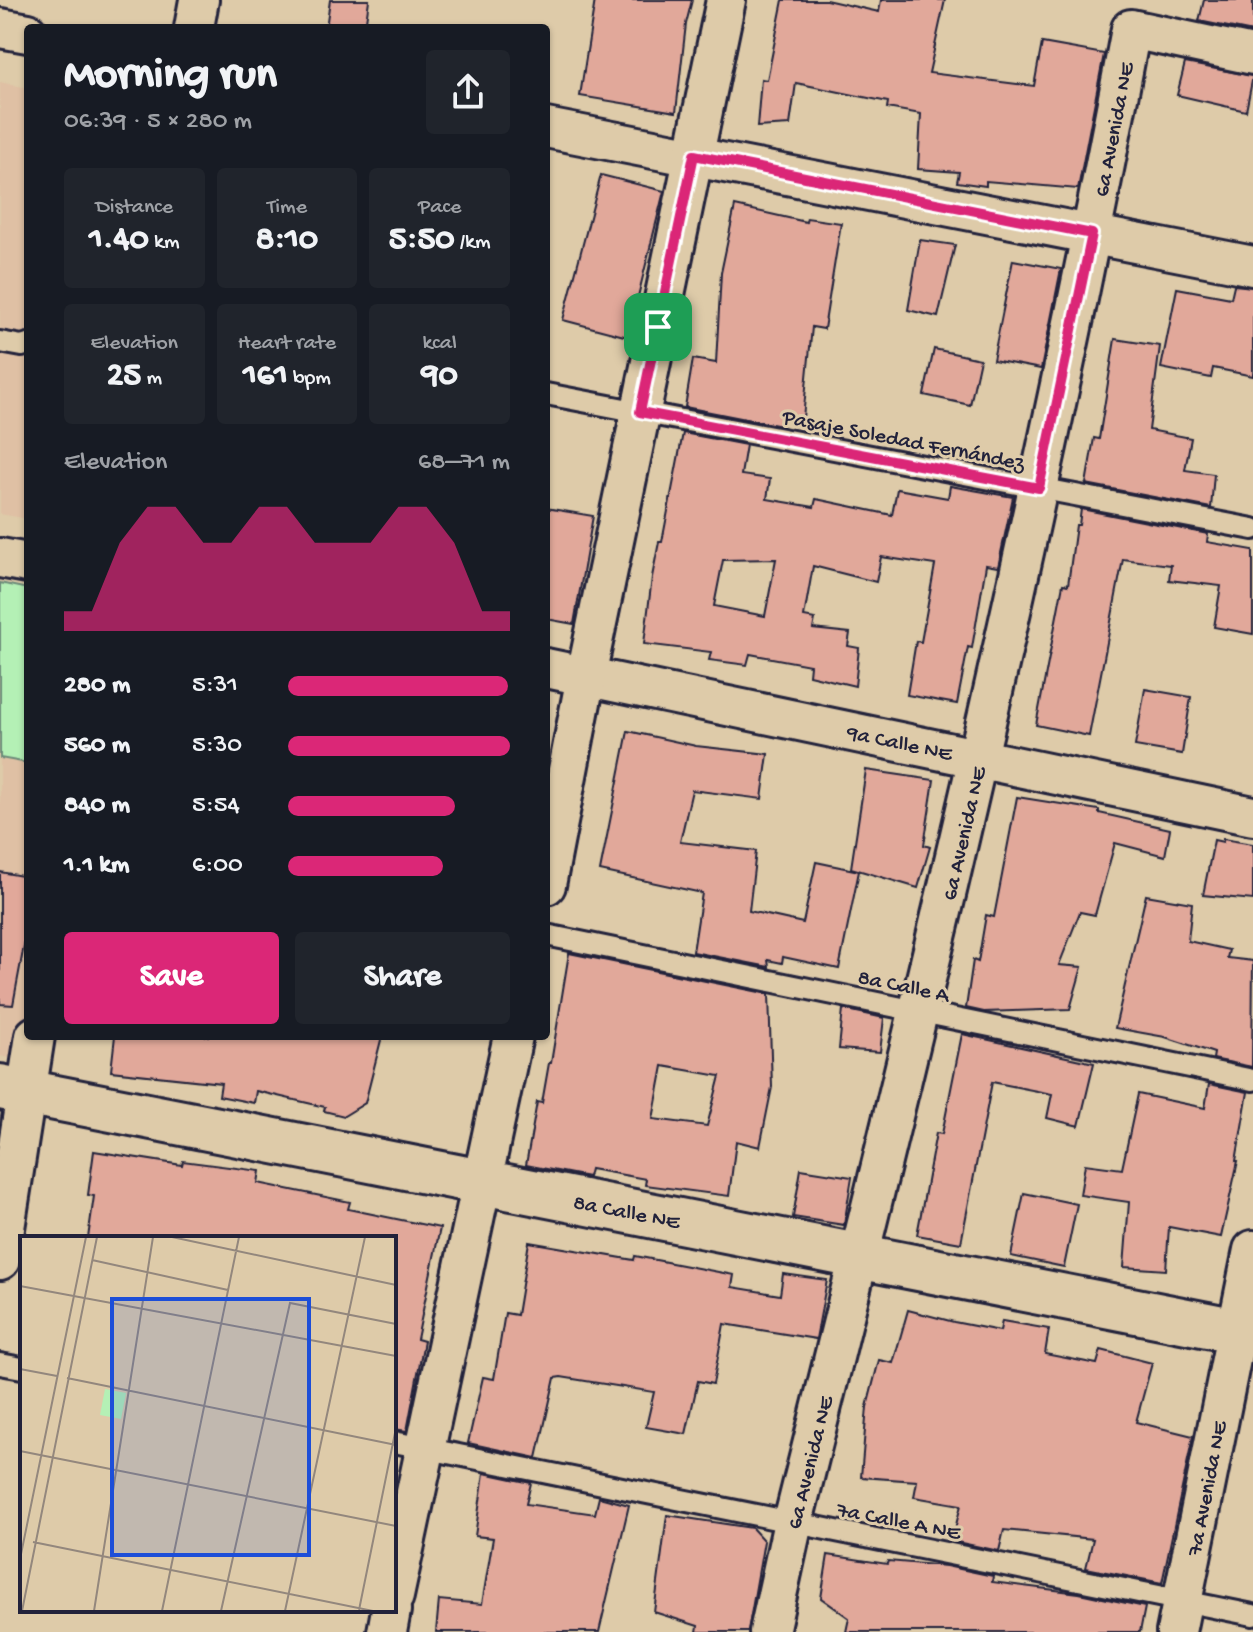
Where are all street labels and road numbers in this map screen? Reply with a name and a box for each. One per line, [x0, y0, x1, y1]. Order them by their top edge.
street label: 6a Avenida NE [1090, 59, 1142, 199]
street label: Pasaje Soledad Fernández [779, 405, 1028, 478]
street label: 9a Calle NE [843, 721, 955, 769]
street label: 6a Avenida NE [938, 763, 994, 903]
street label: 8a Calle A [855, 966, 952, 1010]
street label: 8a Calle NE [571, 1191, 683, 1237]
street label: 6a Avenida NE [783, 1392, 841, 1532]
street label: 7a Avenida NE [1183, 1418, 1235, 1559]
street label: 7a Calle A NE [833, 1498, 964, 1548]

